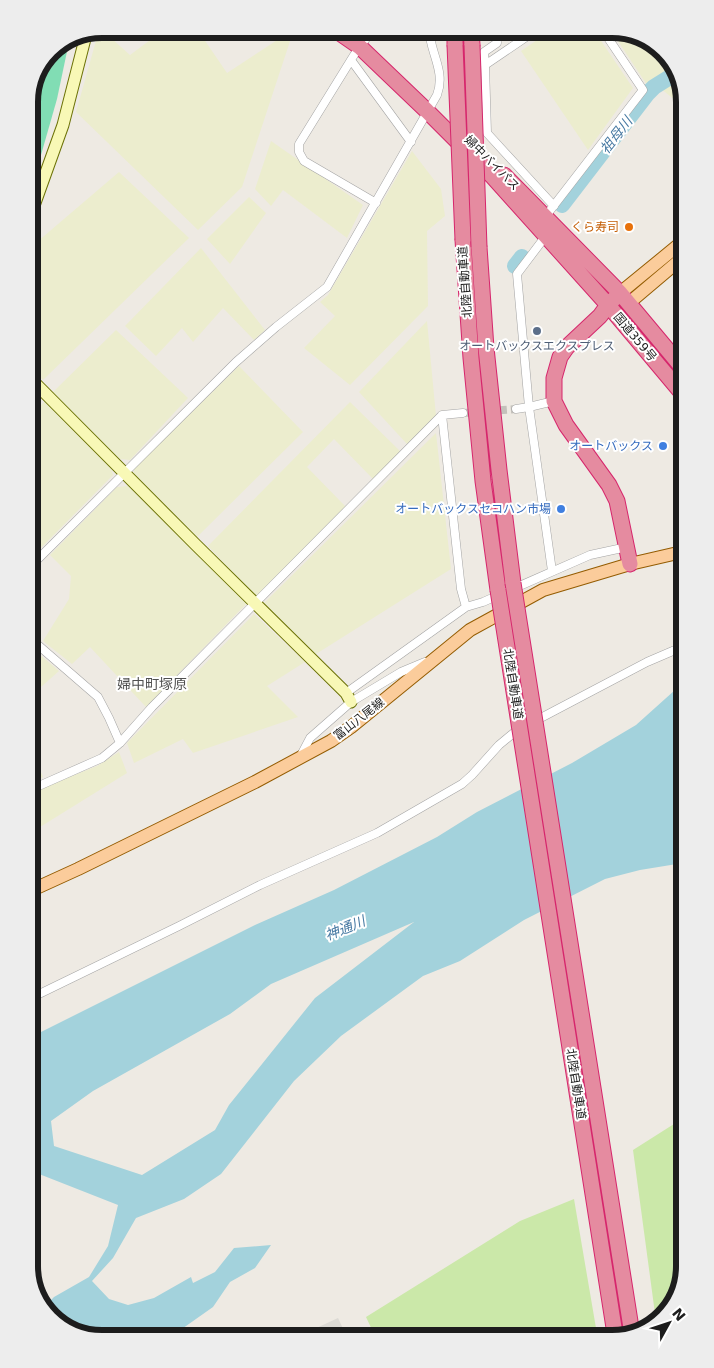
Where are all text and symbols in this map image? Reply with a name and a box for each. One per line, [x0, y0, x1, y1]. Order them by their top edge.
water label: 祖母川 [597, 112, 636, 156]
street label: 婦中バイパス [462, 133, 522, 193]
place label: くら寿司 [571, 220, 619, 234]
marker: くら寿司 [623, 221, 635, 233]
street label: 北陸自動車道 [456, 246, 474, 318]
street label: 国道359号 [611, 310, 659, 364]
marker: オートバックスエクスプレス [531, 325, 543, 337]
place label: オートバックスエクスプレス [459, 339, 615, 353]
place label: オートバックス [569, 439, 653, 453]
marker: オートバックス [657, 440, 669, 452]
place label: オートバックスセコハン市場 [395, 502, 551, 516]
marker: オートバックスセコハン市場 [555, 503, 567, 515]
street label: 北陸自動車道 [500, 647, 526, 721]
district label: 婦中町塚原 [117, 676, 187, 692]
street label: 富山八尾線 [331, 695, 387, 743]
water label: 神通川 [323, 912, 369, 943]
street label: 北陸自動車道 [563, 1047, 589, 1121]
north arrow [644, 1298, 694, 1348]
text: N [669, 1305, 689, 1324]

